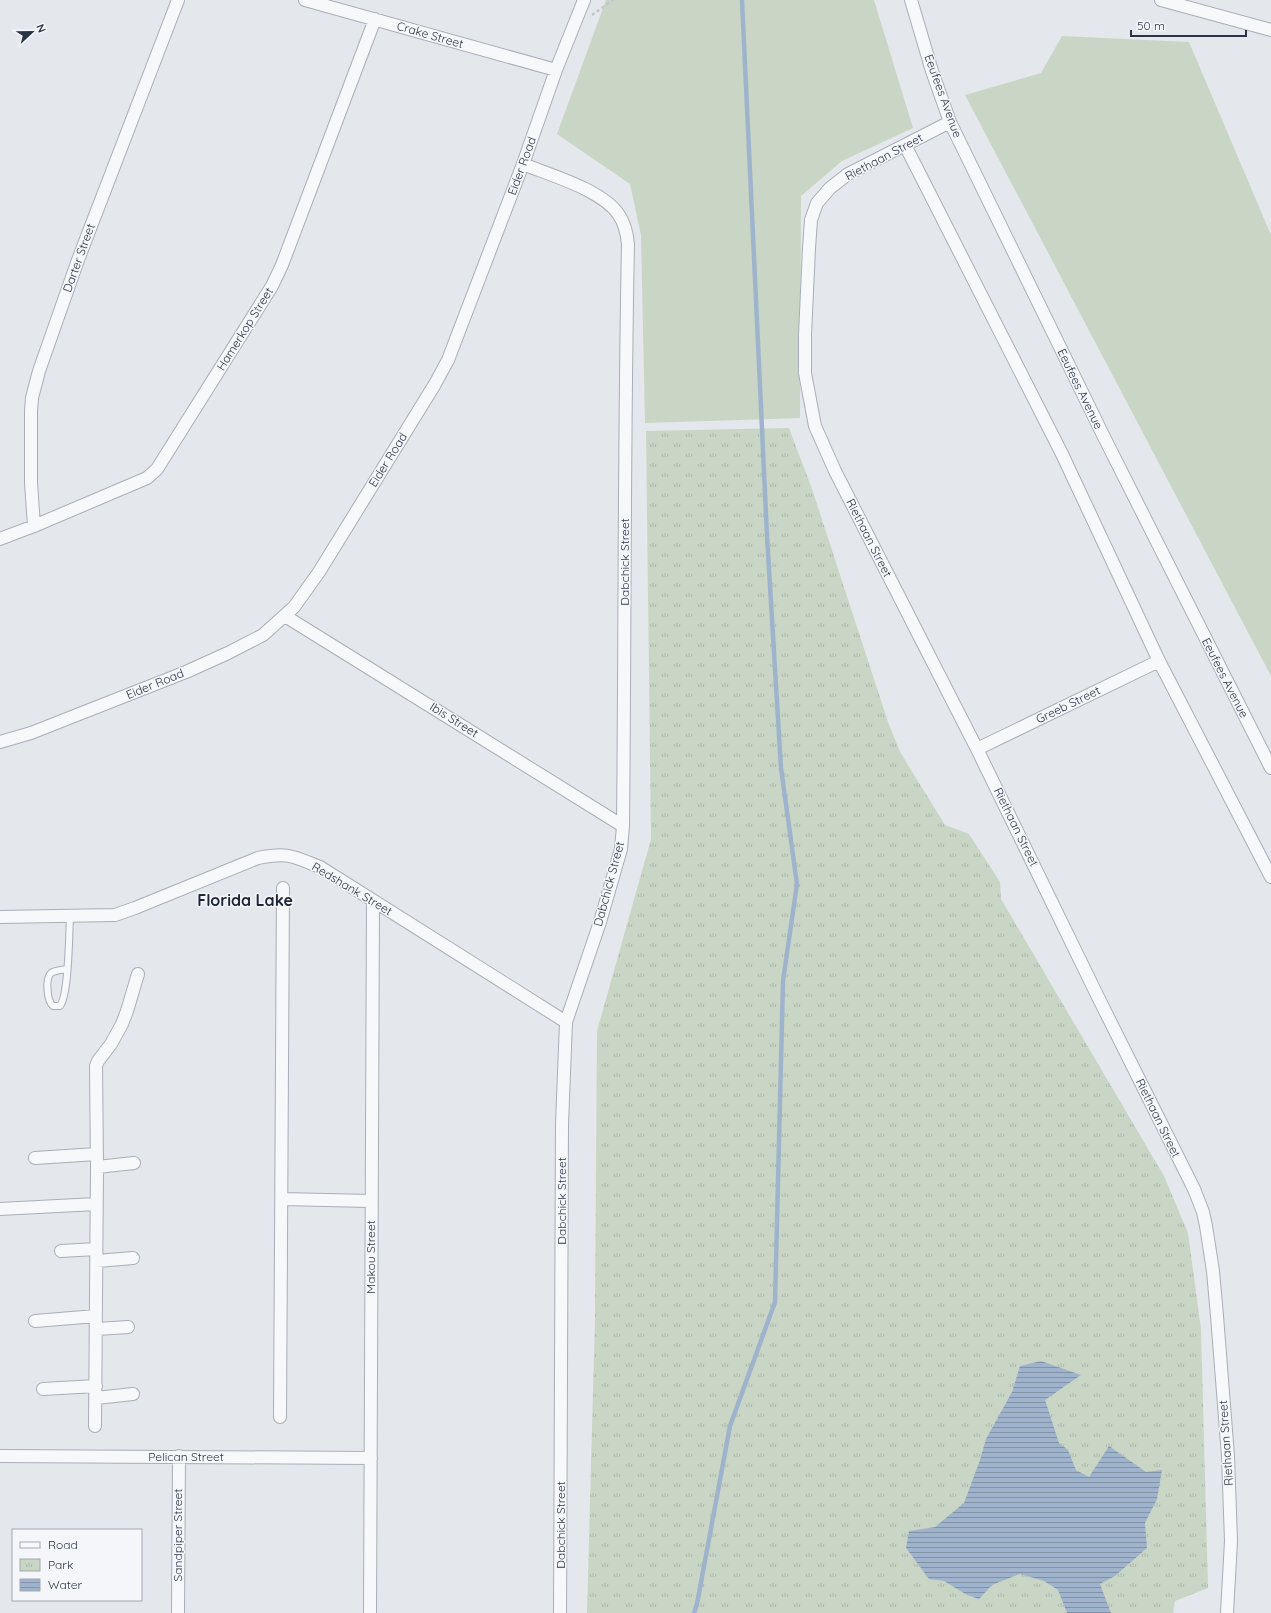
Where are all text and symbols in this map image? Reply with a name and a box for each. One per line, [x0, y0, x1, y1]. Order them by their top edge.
north arrow [12, 12, 52, 52]
scale bar [1131, 12, 1246, 38]
street label: Crake Street [395, 18, 465, 51]
text: 50 m [1137, 18, 1165, 33]
text: N [33, 22, 49, 35]
street label: Eeufees Avenue [921, 52, 966, 140]
street label: Riethaan Street [842, 130, 925, 183]
street label: Eider Road [504, 135, 539, 197]
street label: Darter Street [59, 221, 98, 294]
street label: Hamerkop Street [213, 284, 276, 373]
street label: Eeufees Avenue [1054, 346, 1107, 432]
street label: Eider Road [365, 430, 410, 490]
street label: Riethaan Street [843, 496, 896, 579]
street label: Dabchick Street [617, 518, 632, 606]
street label: Eeufees Avenue [1199, 635, 1252, 720]
street label: Eider Road [124, 665, 186, 702]
street label: Greeb Street [1033, 683, 1102, 727]
street label: Ibis Street [427, 699, 481, 740]
street label: Riethaan Street [991, 785, 1042, 869]
street label: Dabchick Street [590, 840, 627, 928]
street label: Redshank Street [309, 859, 395, 918]
district label: Florida Lake [197, 890, 293, 910]
street label: Riethaan Street [1133, 1076, 1184, 1160]
street label: Dabchick Street [554, 1157, 569, 1245]
street label: Makou Street [363, 1220, 378, 1294]
street label: Riethaan Street [1215, 1400, 1236, 1486]
street label: Pelican Street [148, 1449, 224, 1464]
street label: Dabchick Street [553, 1481, 568, 1569]
street label: Sandpiper Street [170, 1489, 185, 1581]
legend [12, 1529, 142, 1601]
text: Road [48, 1537, 78, 1552]
text: Park [48, 1557, 73, 1572]
text: Water [48, 1577, 83, 1592]

